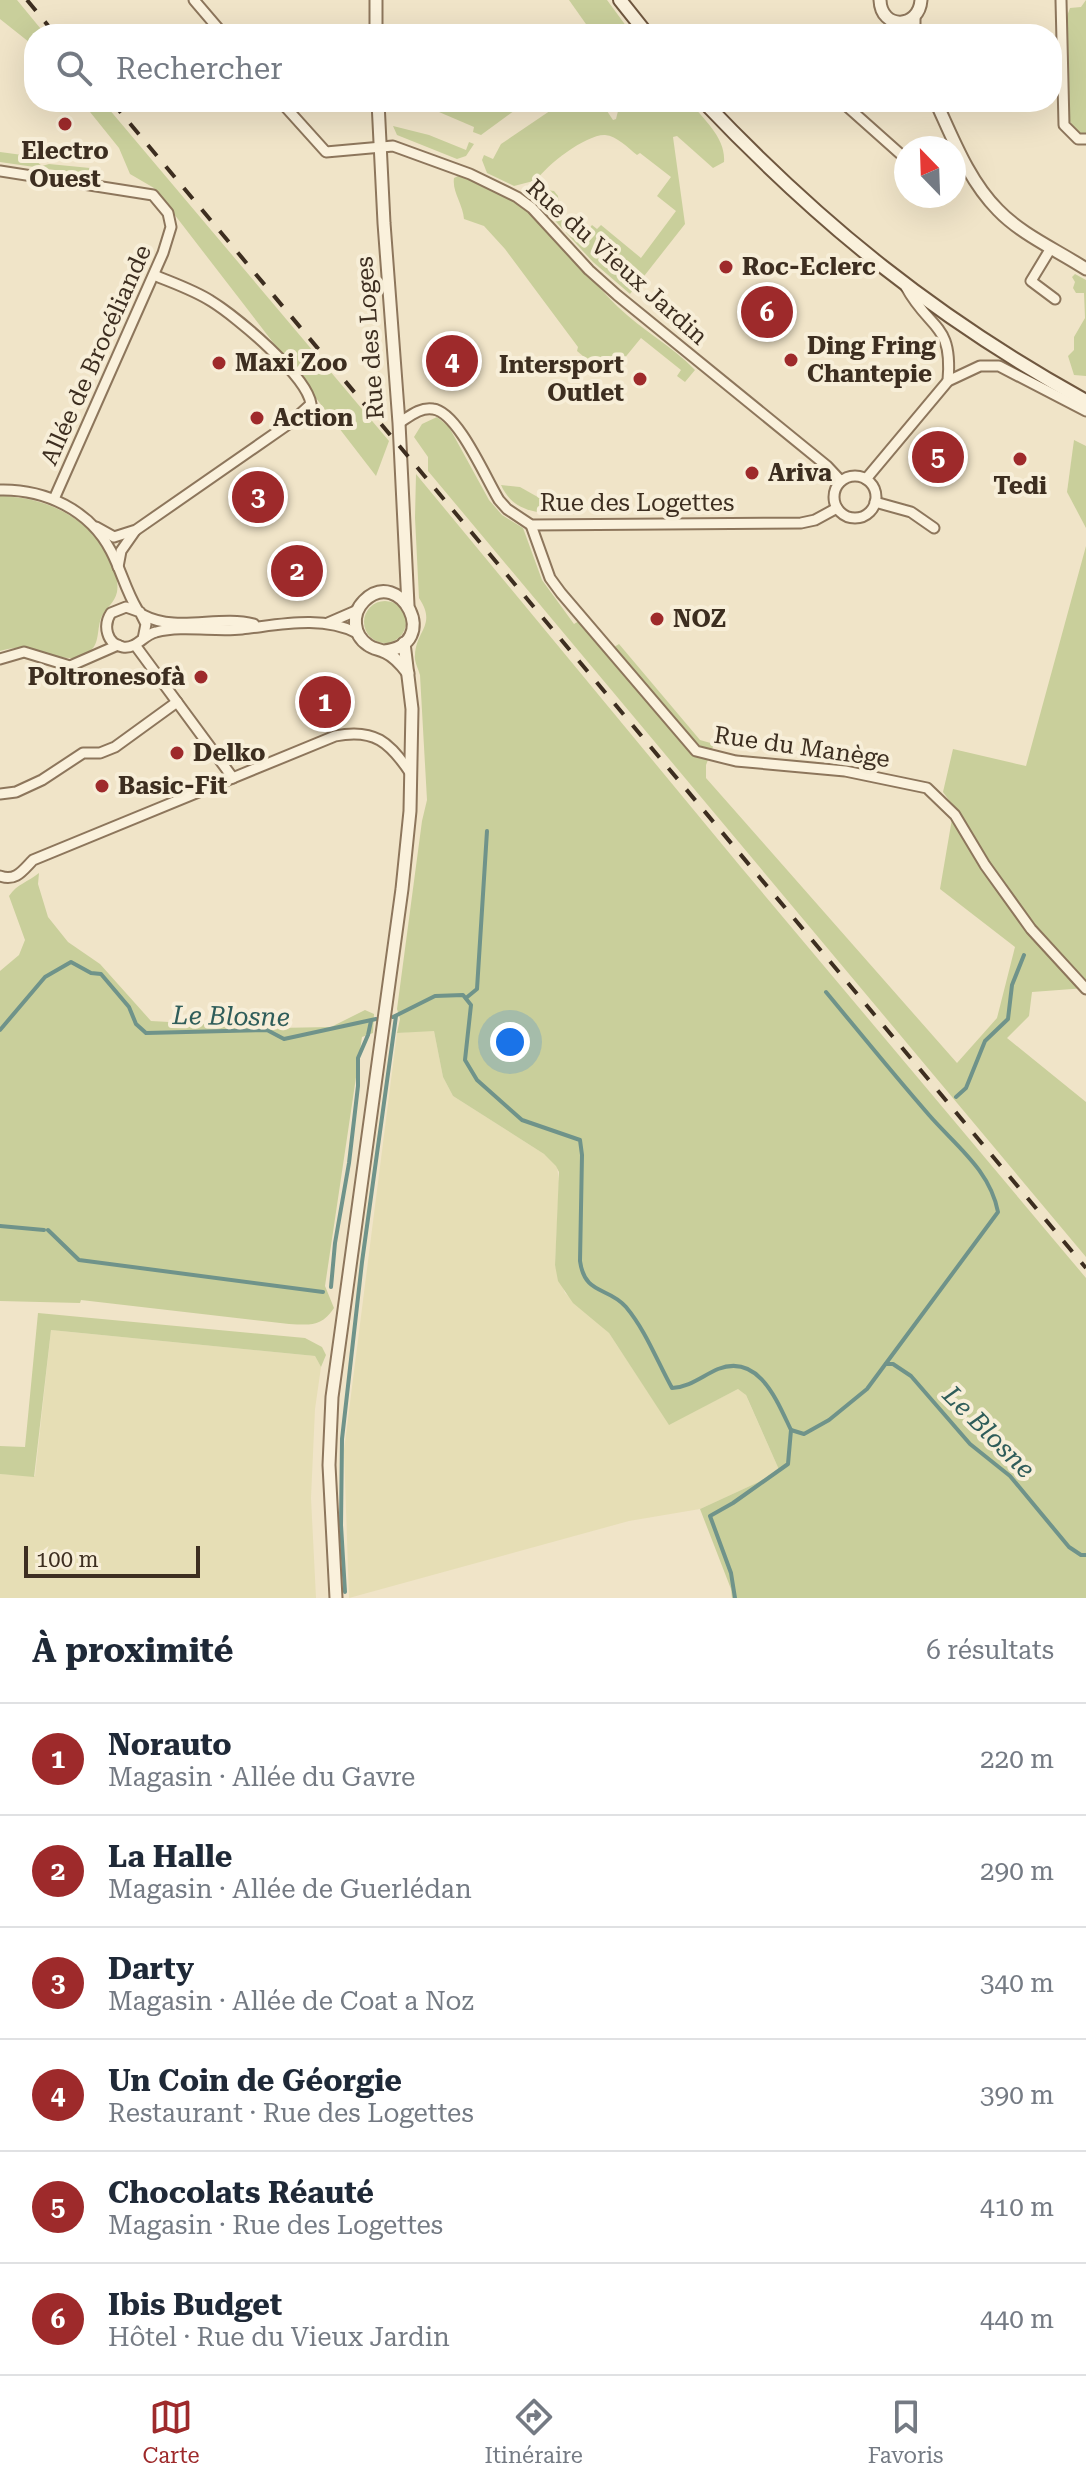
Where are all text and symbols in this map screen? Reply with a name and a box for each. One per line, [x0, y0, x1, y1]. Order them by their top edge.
search box [24, 24, 1062, 112]
icon: search [52, 46, 96, 90]
text: Rechercher [116, 51, 283, 86]
marker: Electro Ouest [56, 115, 74, 133]
north arrow [894, 136, 966, 208]
place label: Electro Ouest [21, 137, 109, 193]
street label: Rue du Vieux Jardin [521, 173, 713, 351]
street label: Allée de Brocéliande [35, 241, 157, 469]
place label: Roc-Eclerc [742, 253, 876, 281]
street label: Rue des Loges [350, 255, 390, 421]
marker: Roc-Eclerc [717, 258, 735, 276]
pin: 6 [741, 282, 793, 342]
pin: 4 [426, 331, 478, 391]
place label: Ding Fring Chantepie [807, 332, 936, 388]
place label: Maxi Zoo [235, 349, 347, 377]
place label: Intersport Outlet [499, 351, 624, 407]
marker: Ding Fring Chantepie [782, 351, 800, 369]
marker: Maxi Zoo [210, 354, 228, 372]
marker: Intersport Outlet [631, 370, 649, 388]
place label: Action [273, 404, 353, 432]
marker: Action [248, 409, 266, 427]
pin: 5 [912, 427, 964, 487]
marker: Tedi [1011, 450, 1029, 468]
place label: Ariva [768, 459, 832, 487]
marker: Ariva [743, 464, 761, 482]
pin: 3 [232, 467, 284, 527]
place label: Tedi [993, 472, 1047, 500]
street label: Rue des Logettes [540, 489, 734, 517]
pin: 2 [271, 541, 323, 601]
place label: NOZ [673, 605, 726, 633]
marker: NOZ [648, 610, 666, 628]
place label: Poltronesofà [28, 663, 185, 691]
marker: Poltronesofà [192, 668, 210, 686]
pin: 1 [299, 672, 351, 732]
street label: Rue du Manège [712, 721, 892, 773]
place label: Delko [193, 739, 265, 767]
marker: Delko [168, 744, 186, 762]
place label: Basic-Fit [118, 772, 228, 800]
marker: Basic-Fit [93, 777, 111, 795]
water label: Le Blosne [171, 1000, 290, 1032]
your location [490, 1022, 530, 1062]
water label: Le Blosne [936, 1379, 1041, 1484]
scale bar [24, 1542, 200, 1578]
text: 100 m [36, 1547, 99, 1572]
text: À proximité [32, 1630, 233, 1670]
text: 6 résultats [926, 1635, 1054, 1665]
text: Norauto [108, 1727, 232, 1762]
text: 1 [51, 1744, 65, 1774]
text: 220 m [980, 1744, 1054, 1774]
text: Magasin · Allée du Gavre [108, 1762, 415, 1792]
text: La Halle [108, 1839, 232, 1874]
text: 2 [51, 1856, 65, 1886]
text: 290 m [980, 1856, 1054, 1886]
text: Magasin · Allée de Guerlédan [108, 1874, 472, 1904]
text: Darty [108, 1951, 194, 1986]
text: 3 [51, 1968, 65, 1998]
text: 340 m [980, 1968, 1054, 1998]
text: Magasin · Allée de Coat a Noz [108, 1986, 474, 2016]
text: Un Coin de Géorgie [108, 2063, 402, 2098]
text: 4 [51, 2080, 65, 2110]
text: 390 m [980, 2080, 1054, 2110]
text: Restaurant · Rue des Logettes [108, 2098, 474, 2128]
text: Chocolats Réauté [108, 2175, 374, 2210]
text: 5 [51, 2192, 65, 2222]
text: 410 m [980, 2192, 1054, 2222]
text: Magasin · Rue des Logettes [108, 2210, 443, 2240]
text: Ibis Budget [108, 2287, 282, 2322]
text: 6 [51, 2304, 65, 2334]
text: 440 m [980, 2304, 1054, 2334]
text: Hôtel · Rue du Vieux Jardin [108, 2322, 450, 2352]
tab: Carte [142, 2395, 200, 2468]
tab: Itinéraire [484, 2395, 583, 2468]
tab: Favoris [868, 2395, 944, 2468]

